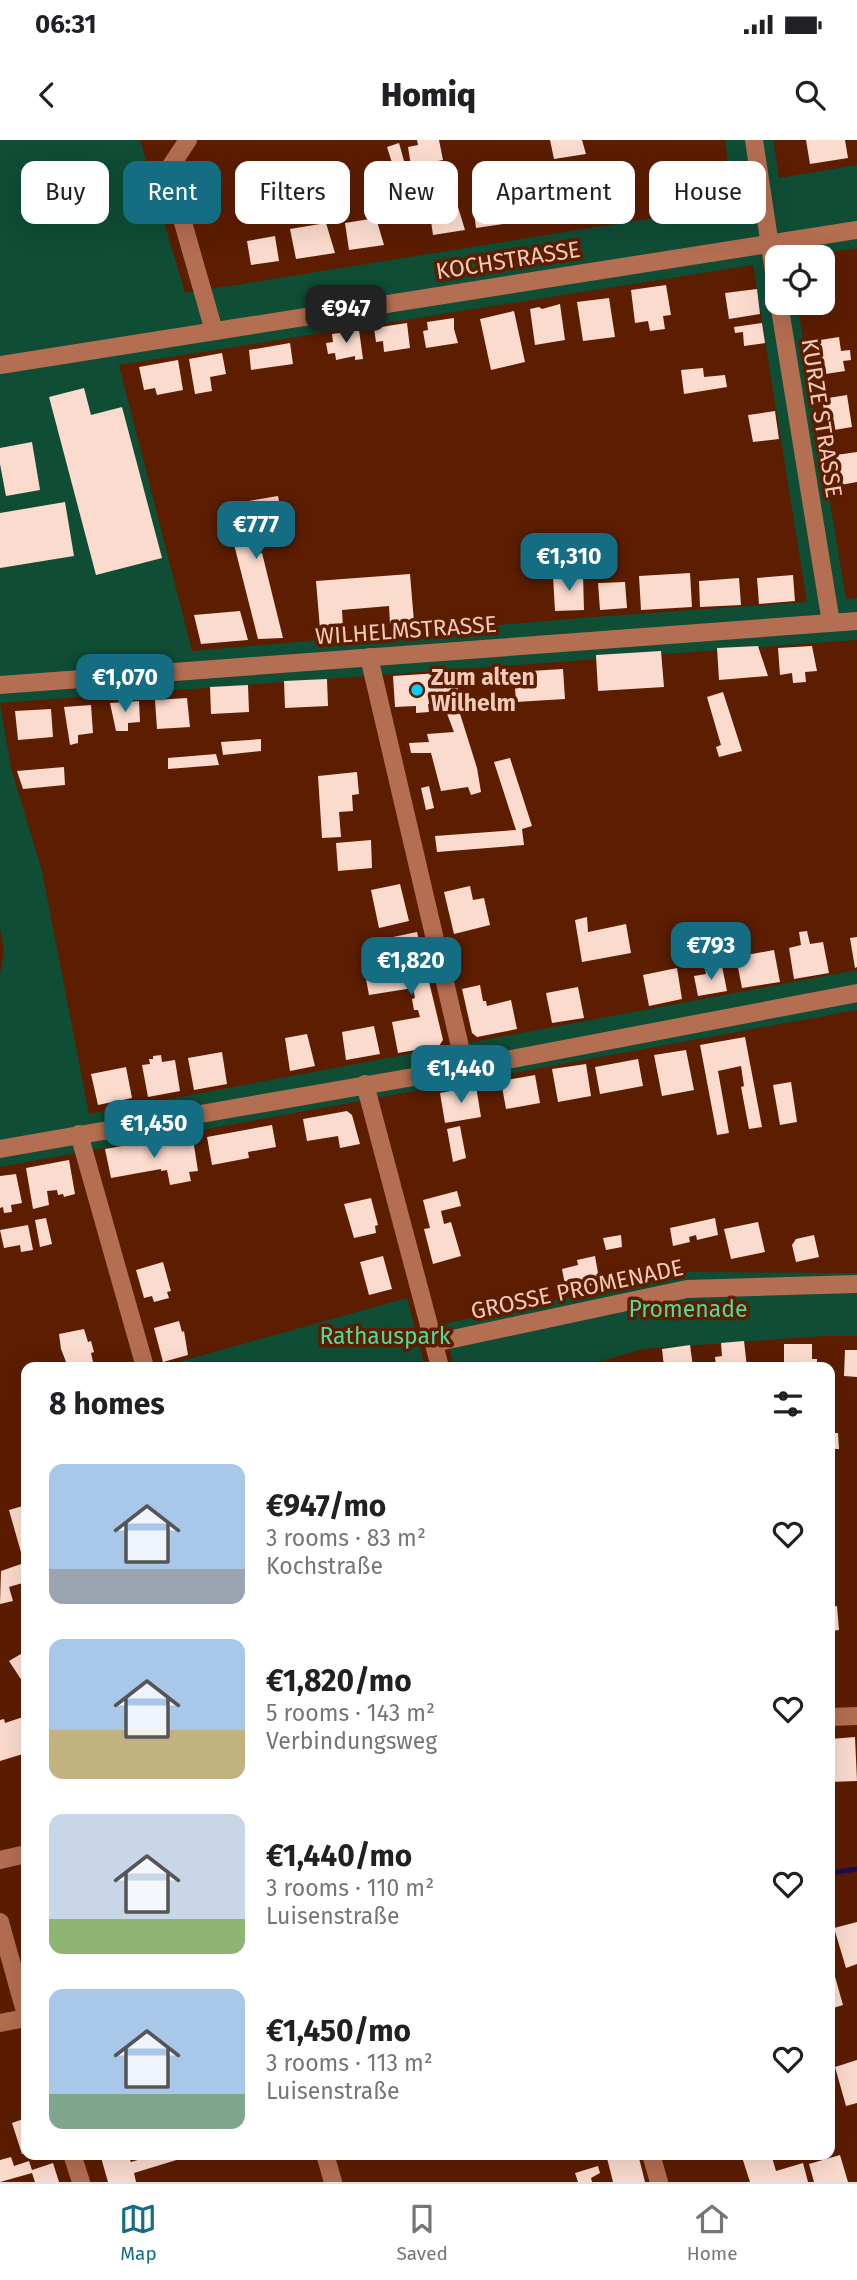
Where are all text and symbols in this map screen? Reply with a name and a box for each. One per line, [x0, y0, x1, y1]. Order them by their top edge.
text: 06:31 [35, 9, 97, 40]
icon: back [28, 76, 66, 114]
text: Homiq [381, 76, 476, 114]
icon: search [791, 76, 829, 114]
chip: Buy [21, 161, 109, 224]
chip: Rent [123, 161, 221, 224]
chip: Filters [235, 161, 350, 224]
chip: New [364, 161, 458, 224]
chip: Apartment [472, 161, 635, 224]
chip: House [649, 161, 766, 224]
street label: KOCHSTRASSE [434, 235, 582, 285]
map controls [765, 245, 835, 315]
button: locate [765, 245, 835, 315]
pin: €947 [305, 286, 387, 345]
text: €947 [322, 294, 371, 322]
street label: KURZE STRASSE [796, 336, 848, 500]
pin: €777 [215, 502, 297, 561]
text: €777 [233, 510, 279, 538]
pin: €1,310 [512, 533, 626, 593]
text: €1,310 [536, 542, 602, 570]
street label: WILHELMSTRASSE [314, 610, 498, 650]
pin: €1,070 [68, 654, 182, 714]
text: €1,070 [92, 663, 158, 691]
place label: Zum alten Wilhelm [431, 663, 535, 717]
marker: Zum alten Wilhelm [409, 682, 425, 698]
pin: €793 [670, 922, 752, 982]
text: €793 [687, 931, 735, 959]
pin: €1,820 [354, 938, 468, 997]
text: €1,820 [377, 946, 445, 974]
pin: €1,440 [404, 1046, 518, 1105]
text: €1,440 [427, 1054, 495, 1082]
pin: €1,450 [97, 1100, 211, 1160]
text: €1,450 [120, 1109, 188, 1137]
street label: GROSSE PROMENADE [468, 1253, 686, 1325]
park label: Promenade [628, 1295, 748, 1323]
park label: Rathauspark [319, 1322, 451, 1350]
icon: filters [769, 1385, 807, 1423]
text: 8 homes [49, 1386, 165, 1422]
text: €947/mo [266, 1488, 386, 1524]
icon: home [105, 1492, 189, 1576]
icon: heart [769, 1515, 807, 1553]
text: 3 rooms · 83 m² [266, 1524, 426, 1552]
text: Kochstraße [266, 1552, 383, 1580]
text: €1,820/mo [266, 1663, 412, 1699]
icon: home [105, 1667, 189, 1751]
icon: heart [769, 1690, 807, 1728]
text: 5 rooms · 143 m² [266, 1699, 435, 1727]
text: Verbindungsweg [266, 1727, 437, 1755]
text: €1,440/mo [266, 1838, 412, 1874]
icon: home [105, 1842, 189, 1926]
icon: heart [769, 1865, 807, 1903]
text: 3 rooms · 110 m² [266, 1874, 434, 1902]
text: Luisenstraße [266, 1902, 400, 1930]
text: €1,450/mo [266, 2013, 411, 2049]
icon: home [105, 2017, 189, 2101]
icon: heart [769, 2040, 807, 2078]
text: 3 rooms · 113 m² [266, 2049, 433, 2077]
text: Luisenstraße [266, 2077, 400, 2105]
tab: Map [119, 2200, 157, 2265]
tab: Saved [396, 2200, 448, 2265]
tab: Home [687, 2200, 737, 2265]

